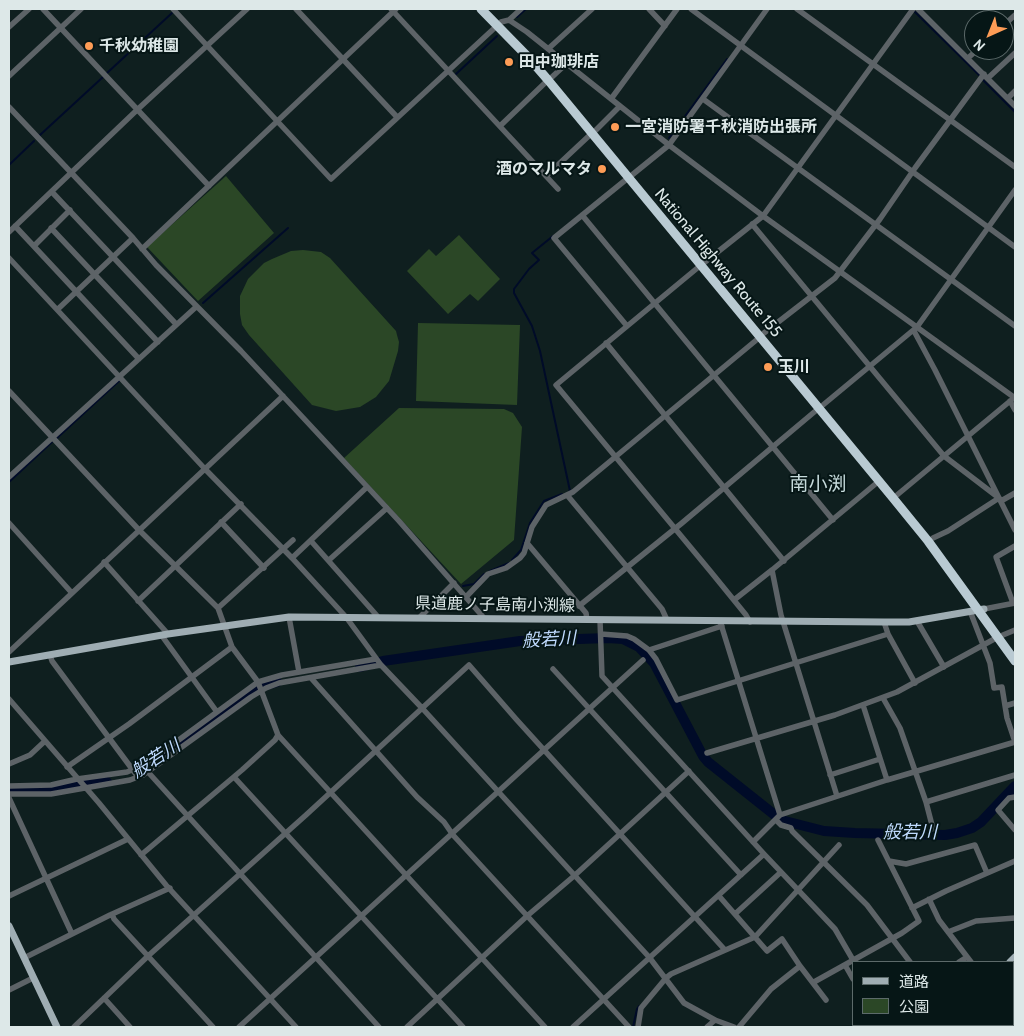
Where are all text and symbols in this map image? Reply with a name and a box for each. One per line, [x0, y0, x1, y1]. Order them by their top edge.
north arrow [964, 10, 1014, 60]
text: N [969, 35, 989, 55]
place label: 千秋幼稚園 [99, 36, 179, 56]
marker: 千秋幼稚園 [83, 40, 95, 52]
place label: 田中珈琲店 [519, 52, 599, 72]
marker: 田中珈琲店 [503, 56, 515, 68]
place label: 一宮消防署千秋消防出張所 [625, 117, 817, 137]
marker: 一宮消防署千秋消防出張所 [609, 121, 621, 133]
place label: 酒のマルマタ [496, 159, 592, 179]
marker: 酒のマルマタ [596, 163, 608, 175]
street label: National Highway Route 155 [650, 185, 786, 341]
place label: 玉川 [778, 357, 810, 377]
marker: 玉川 [762, 361, 774, 373]
district label: 南小渕 [790, 473, 846, 495]
street label: 県道鹿ノ子島南小渕線 [415, 594, 575, 616]
water label: 般若川 [521, 628, 577, 652]
water label: 般若川 [127, 735, 185, 783]
water label: 般若川 [883, 822, 937, 844]
legend [852, 961, 1014, 1026]
text: 道路 [899, 973, 929, 991]
text: 公園 [899, 998, 929, 1016]

